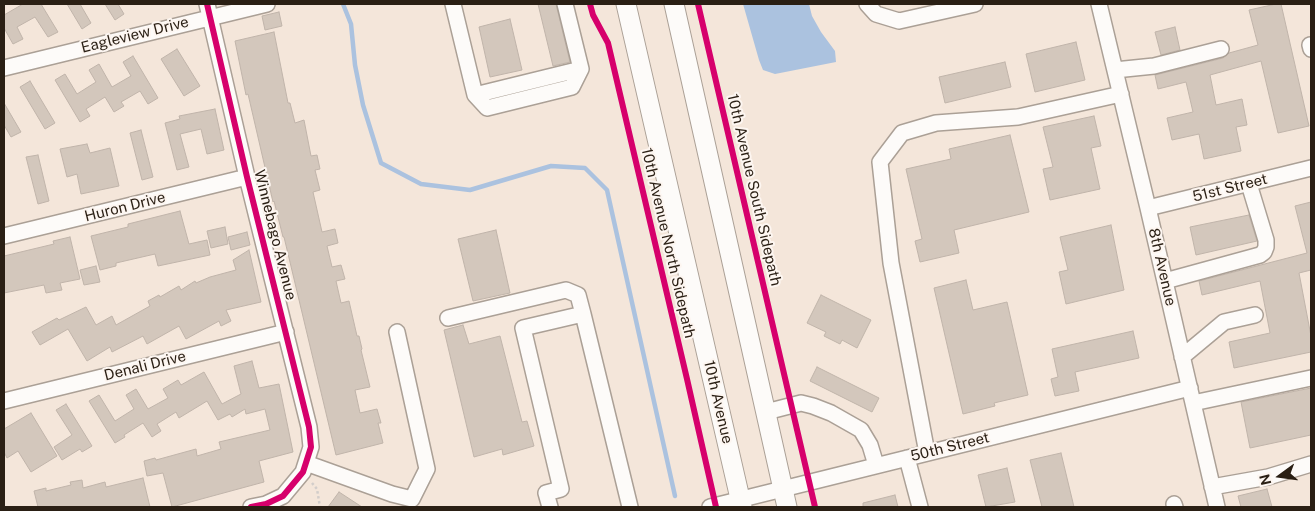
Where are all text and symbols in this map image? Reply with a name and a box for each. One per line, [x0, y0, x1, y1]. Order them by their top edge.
street label: Eagleview Drive [79, 13, 191, 57]
street label: 10th Avenue South Sidepath [723, 92, 785, 288]
street label: 10th Avenue North Sidepath [637, 146, 699, 340]
street label: Winnebago Avenue [250, 168, 300, 302]
street label: 51st Street [1191, 170, 1269, 206]
street label: Huron Drive [83, 188, 167, 226]
street label: 8th Avenue [1144, 226, 1180, 308]
street label: Denali Drive [102, 347, 188, 385]
street label: 10th Avenue [700, 359, 736, 445]
street label: 50th Street [909, 429, 991, 465]
north arrow [1255, 451, 1305, 501]
text: N [1256, 472, 1275, 487]

